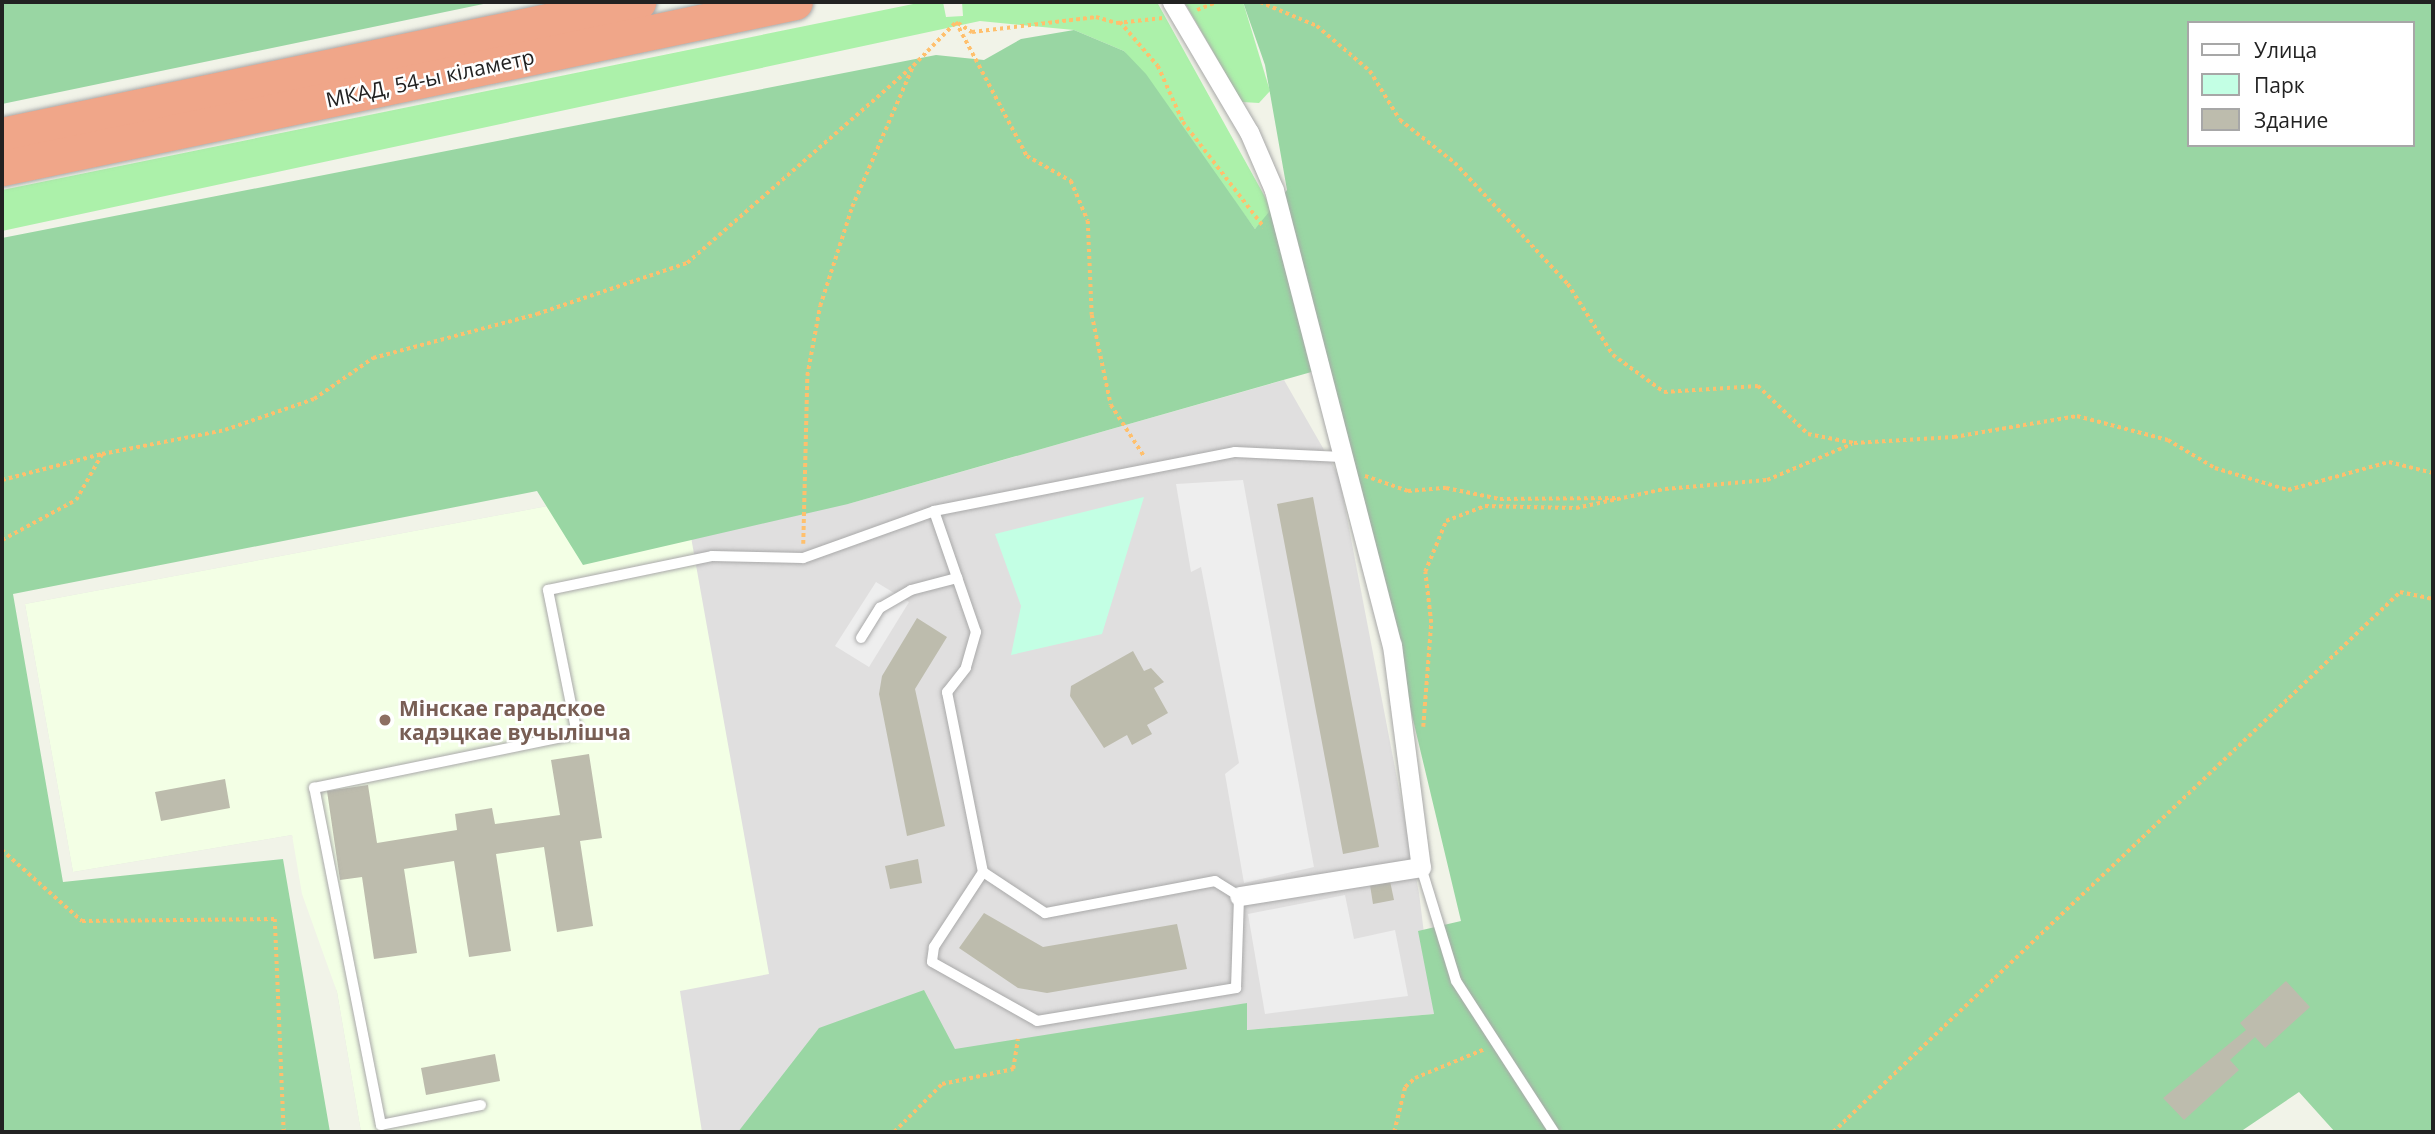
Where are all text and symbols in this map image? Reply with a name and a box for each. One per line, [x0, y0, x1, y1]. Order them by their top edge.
legend [2186, 21, 2414, 147]
text: Улица [2254, 36, 2317, 64]
street label: МКАД, 54-ы кіламетр [324, 44, 536, 112]
text: Парк [2254, 71, 2305, 99]
text: Здание [2254, 106, 2328, 134]
place label: Мінскае гарадское кадэцкае вучылішча [399, 695, 631, 745]
marker: Мінскае гарадское кадэцкае вучылішча [377, 712, 393, 728]

